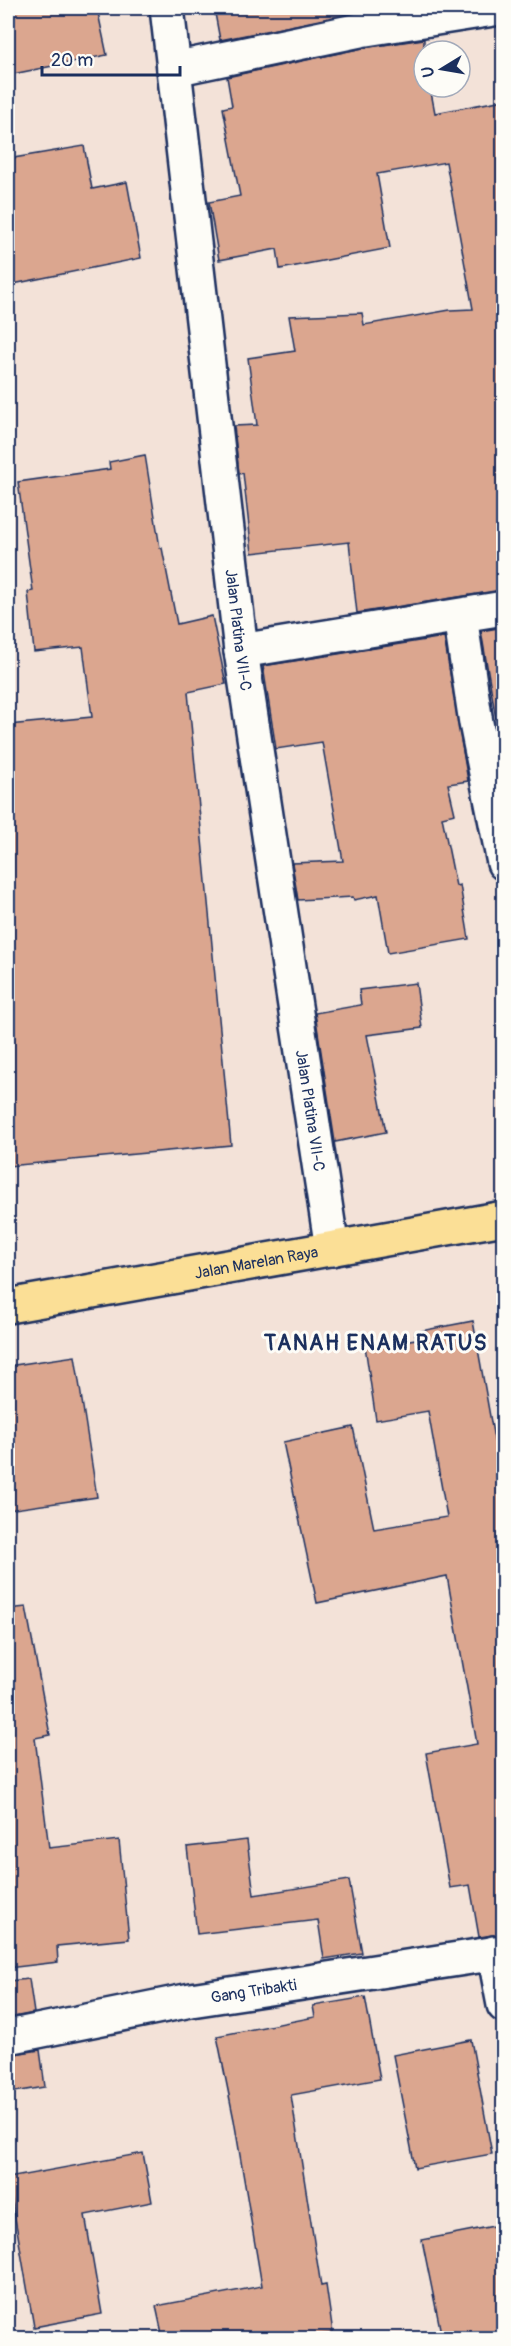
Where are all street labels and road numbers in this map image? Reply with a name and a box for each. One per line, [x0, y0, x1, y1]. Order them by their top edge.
street label: Jalan Platina VII-C [221, 568, 256, 692]
street label: Jalan Platina VII-C [291, 1049, 329, 1173]
street label: Jalan Marelan Raya [193, 1242, 320, 1284]
street label: Gang Tribakti [209, 1975, 298, 2008]

